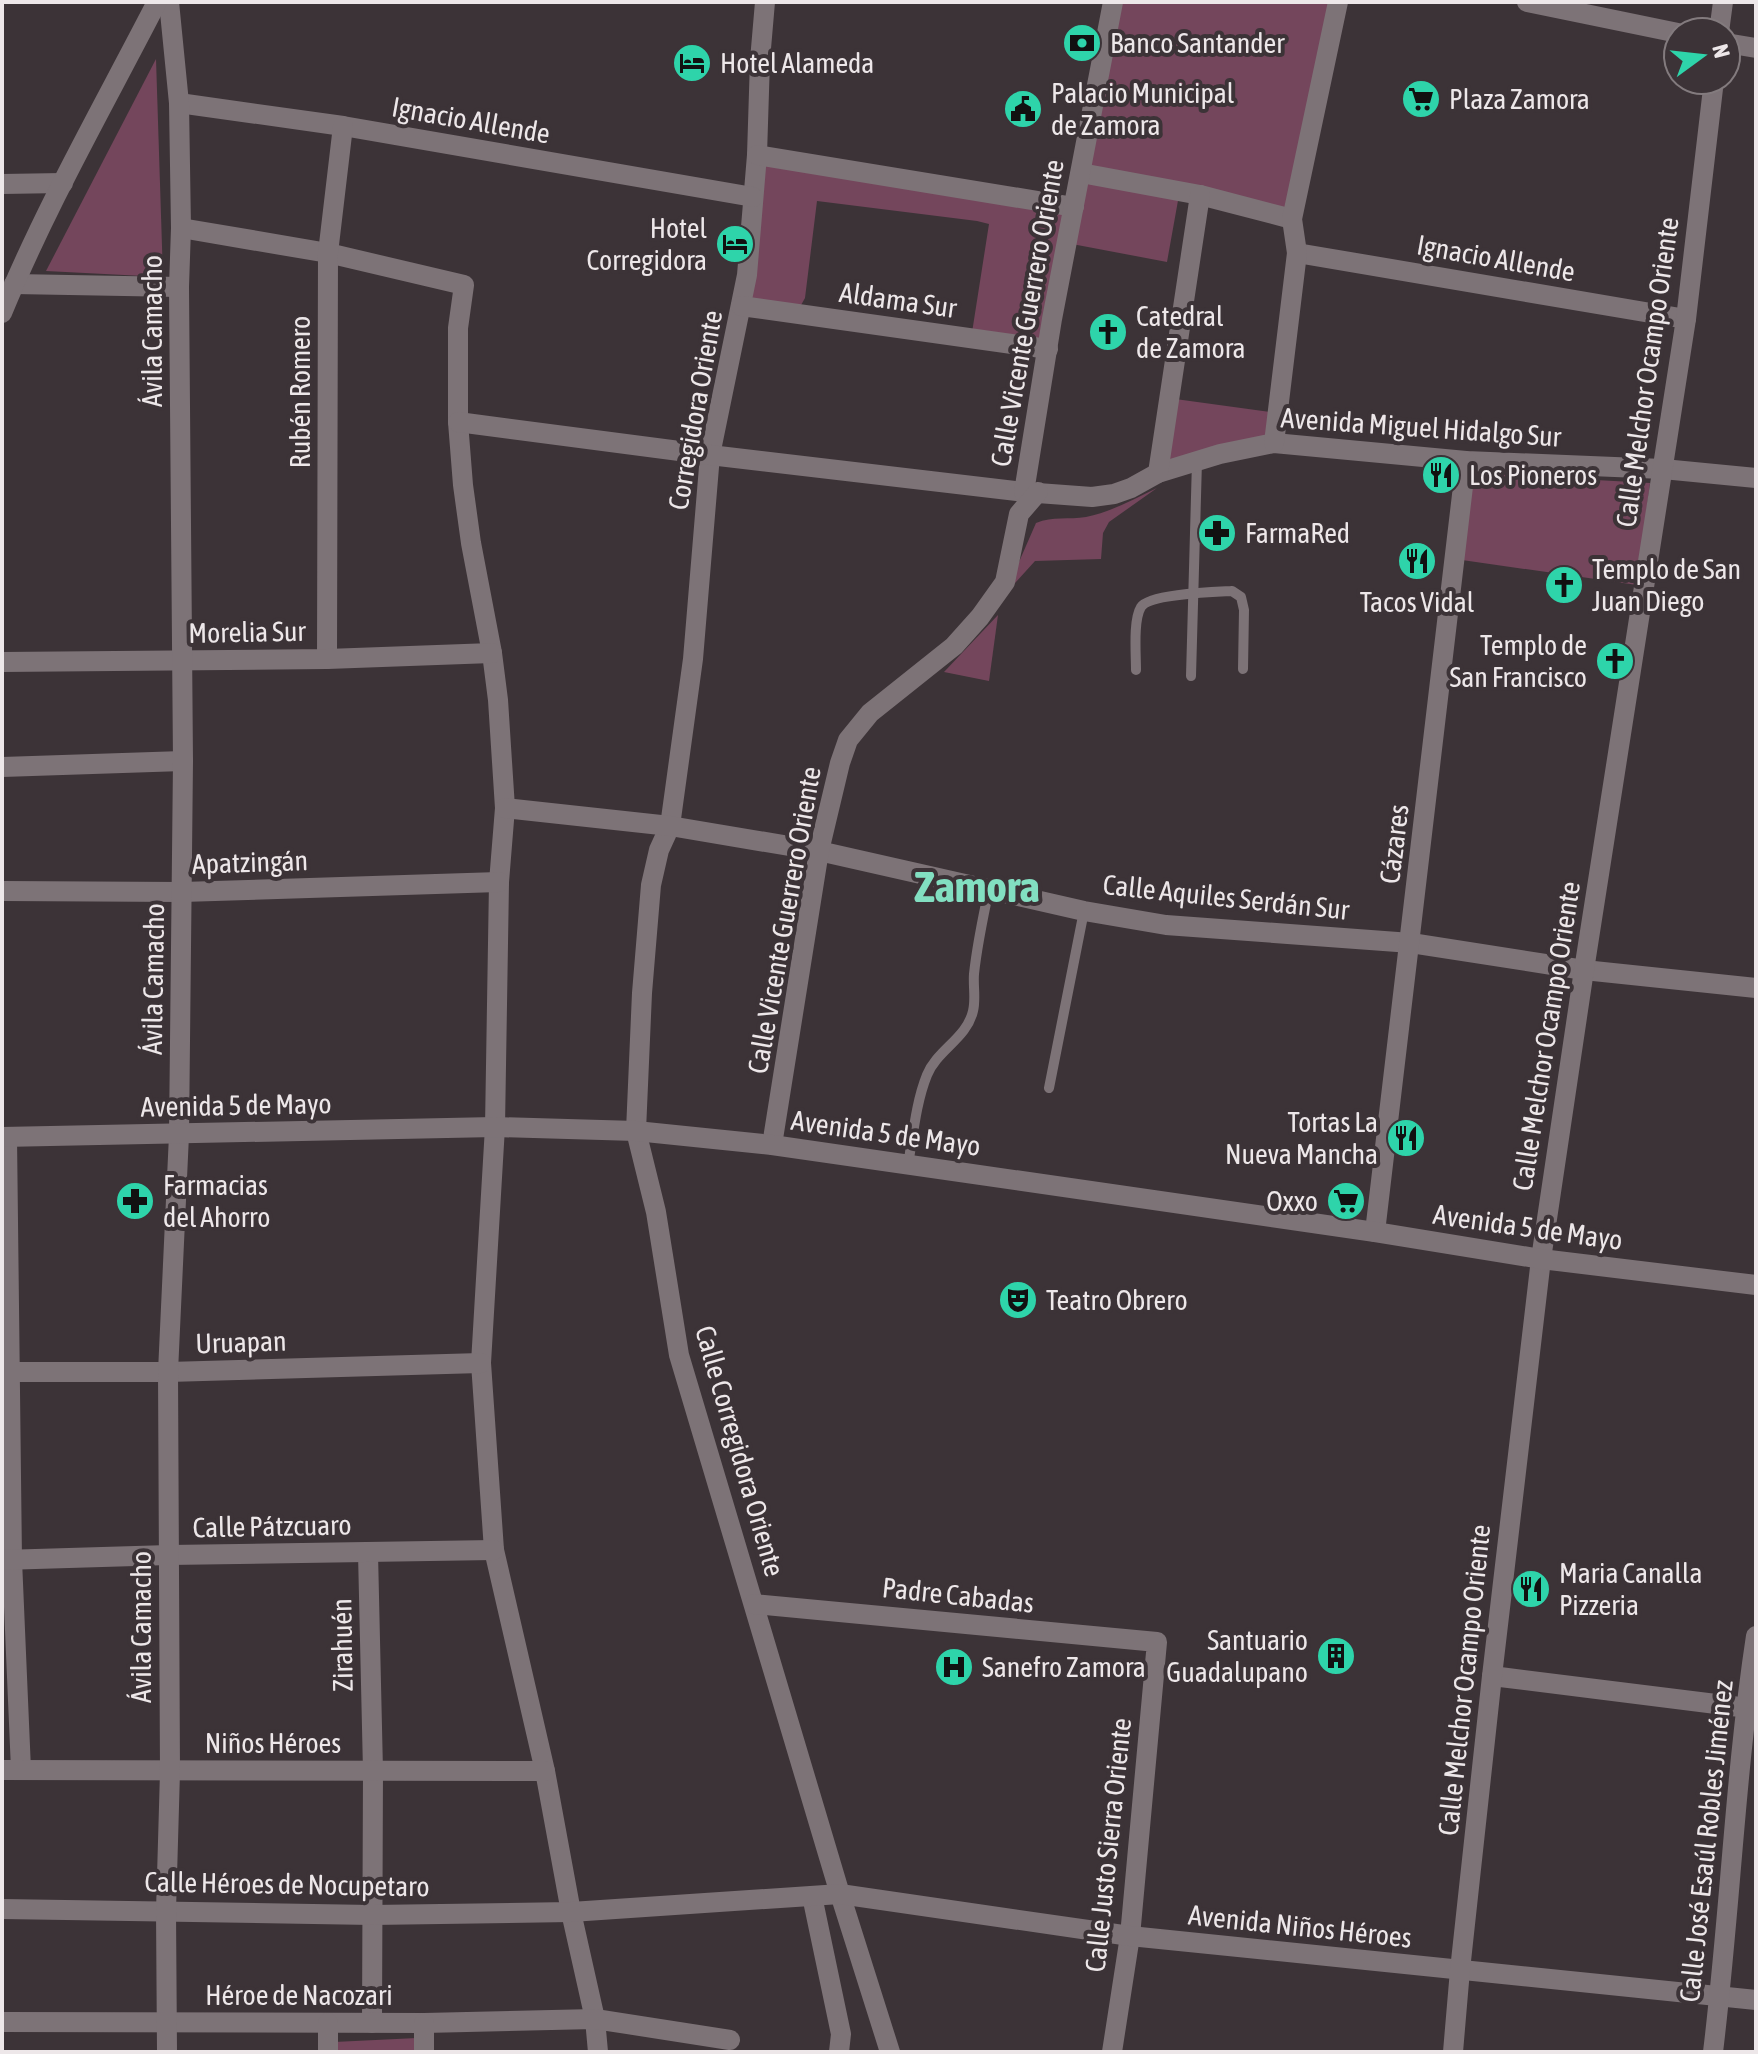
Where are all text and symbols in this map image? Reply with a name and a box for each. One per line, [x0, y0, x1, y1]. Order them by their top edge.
north arrow [1662, 16, 1742, 96]
bank icon: Banco Santander [1061, 22, 1103, 64]
place label: Banco Santander [1110, 27, 1285, 59]
text: N [1707, 41, 1736, 60]
hotel icon: Hotel Alameda [671, 42, 713, 84]
place label: Hotel Alameda [720, 47, 874, 79]
place label: Palacio Municipal de Zamora [1051, 77, 1235, 141]
supermarket icon: Plaza Zamora [1400, 78, 1442, 120]
place label: Plaza Zamora [1449, 83, 1590, 115]
public building icon: Palacio Municipal de Zamora [1002, 88, 1044, 130]
street label: Ignacio Allende [389, 90, 553, 150]
street label: Calle Vicente Guerrero Oriente [984, 157, 1070, 469]
place label: Hotel Corregidora [586, 212, 708, 276]
street label: Calle Melchor Ocampo Oriente [1609, 215, 1685, 529]
hotel icon: Hotel Corregidora [714, 223, 756, 265]
street label: Ignacio Allende [1414, 228, 1578, 288]
street label: Ávila Camacho [136, 255, 168, 407]
street label: Aldama Sur [837, 276, 959, 324]
place label: Catedral de Zamora [1136, 300, 1245, 364]
street label: Corregidora Oriente [662, 308, 728, 512]
church icon: Catedral de Zamora [1087, 311, 1129, 353]
street label: Rubén Romero [284, 316, 316, 468]
street label: Avenida Miguel Hidalgo Sur [1280, 401, 1563, 453]
restaurant icon: Los Pioneros [1420, 454, 1462, 496]
place label: Los Pioneros [1469, 459, 1597, 491]
pharmacy icon: FarmaRed [1196, 512, 1238, 554]
place label: FarmaRed [1245, 517, 1350, 549]
restaurant icon: Tacos Vidal [1396, 540, 1438, 582]
place label: Templo de San Juan Diego [1592, 553, 1741, 617]
church icon: Templo de San Juan Diego [1543, 564, 1585, 606]
place label: Tacos Vidal [1360, 586, 1475, 618]
street label: Morelia Sur [188, 615, 307, 649]
place label: Templo de San Francisco [1450, 629, 1587, 693]
church icon: Templo de San Francisco [1594, 640, 1636, 682]
street label: Calle Vicente Guerrero Oriente [741, 764, 827, 1076]
street label: Cázares [1373, 803, 1415, 885]
street label: Apatzingán [191, 844, 309, 880]
district label: Zamora [914, 861, 1040, 911]
street label: Calle Aquiles Serdán Sur [1101, 868, 1351, 926]
street label: Calle Melchor Ocampo Oriente [1506, 879, 1586, 1193]
street label: Ávila Camacho [136, 903, 170, 1055]
street label: Avenida 5 de Mayo [140, 1087, 332, 1123]
street label: Avenida 5 de Mayo [789, 1104, 983, 1162]
place label: Tortas La Nueva Mancha [1225, 1106, 1378, 1170]
restaurant icon: Tortas La Nueva Mancha [1385, 1117, 1427, 1159]
place label: Farmacias del Ahorro [163, 1169, 270, 1233]
pharmacy icon: Farmacias del Ahorro [114, 1180, 156, 1222]
supermarket icon: Oxxo [1325, 1180, 1367, 1222]
place label: Oxxo [1266, 1185, 1318, 1217]
street label: Avenida 5 de Mayo [1431, 1198, 1625, 1256]
theatre icon: Teatro Obrero [997, 1279, 1039, 1321]
place label: Teatro Obrero [1046, 1284, 1188, 1316]
street label: Calle Corregidora Oriente [689, 1322, 791, 1580]
street label: Uruapan [195, 1324, 287, 1360]
street label: Calle Pátzcuaro [192, 1509, 352, 1543]
street label: Calle Melchor Ocampo Oriente [1432, 1523, 1496, 1837]
street label: Ávila Camacho [125, 1551, 157, 1703]
place label: Maria Canalla Pizzeria [1559, 1557, 1702, 1621]
restaurant icon: Maria Canalla Pizzeria [1510, 1568, 1552, 1610]
street label: Padre Cabadas [881, 1571, 1035, 1619]
street label: Zirahuén [325, 1598, 359, 1692]
place label: Santuario Guadalupano [1166, 1624, 1308, 1688]
building icon: Santuario Guadalupano [1315, 1635, 1357, 1677]
hospital icon: Sanefro Zamora [933, 1646, 975, 1688]
place label: Sanefro Zamora [982, 1651, 1146, 1683]
street label: Calle José Esaúl Robles Jiménez [1673, 1678, 1739, 2004]
street label: Calle Justo Sierra Oriente [1079, 1716, 1137, 1974]
street label: Niños Héroes [205, 1727, 341, 1759]
street label: Calle Héroes de Nocupetaro [144, 1866, 430, 1902]
street label: Avenida Niños Héroes [1187, 1898, 1413, 1954]
street label: Héroe de Nacozari [205, 1979, 393, 2011]

